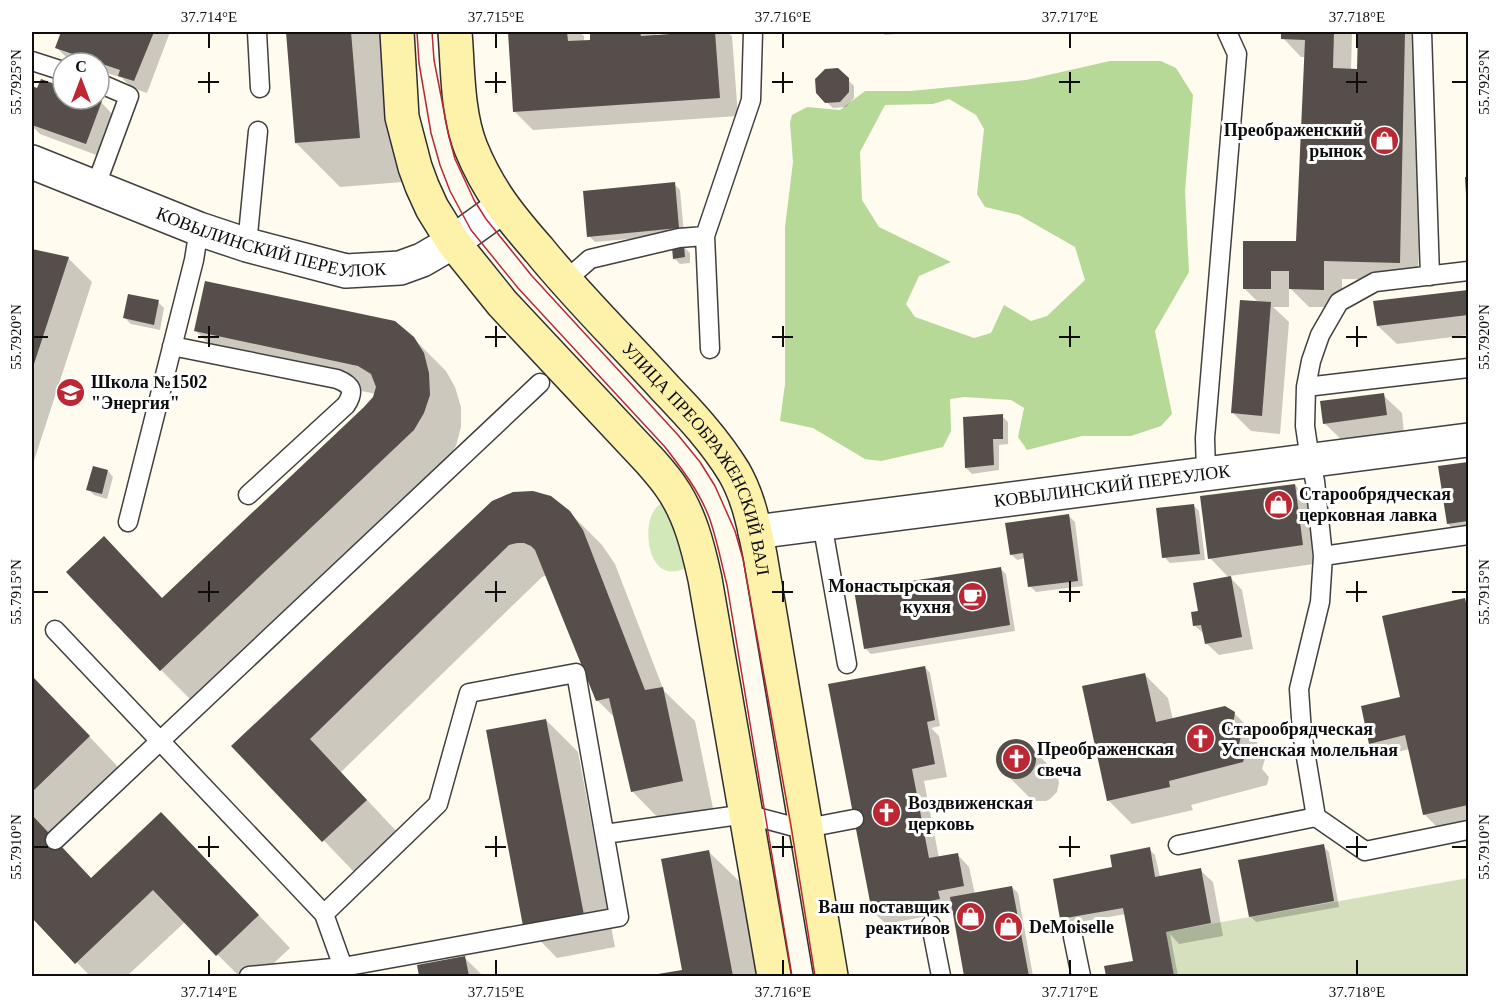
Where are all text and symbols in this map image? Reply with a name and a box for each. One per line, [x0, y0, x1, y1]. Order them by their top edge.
text: 37.714°E [181, 9, 237, 25]
text: 37.715°E [468, 9, 524, 25]
text: 37.716°E [755, 9, 811, 25]
text: 37.717°E [1042, 9, 1098, 25]
text: 37.718°E [1329, 9, 1385, 25]
text: 55.7925°N [8, 49, 24, 115]
text: 55.7925°N [1476, 49, 1492, 115]
north arrow [51, 51, 111, 111]
text: С [75, 58, 87, 75]
place label: Преображенский рынок [1224, 120, 1364, 161]
shop icon: Преображенский рынок [1368, 124, 1400, 156]
street label: КОВЫЛИНСКИЙ ПЕРЕУЛОК [154, 203, 388, 282]
text: 55.7920°N [8, 304, 24, 370]
text: 55.7920°N [1476, 304, 1492, 370]
street label: УЛИЦА ПРЕОБРАЖЕНСКИЙ ВАЛ [618, 339, 773, 577]
place label: Школа №1502 "Энергия" [91, 372, 207, 413]
school or university icon: Школа №1502 "Энергия" [54, 376, 86, 408]
street label: КОВЫЛИНСКИЙ ПЕРЕУЛОК [993, 461, 1232, 511]
place label: Старообрядческая церковная лавка [1299, 484, 1451, 525]
shop icon: Старообрядческая церковная лавка [1262, 488, 1294, 520]
text: 55.7915°N [8, 559, 24, 625]
text: 55.7915°N [1476, 559, 1492, 625]
place label: Монастырская кухня [828, 576, 951, 617]
cafe icon: Монастырская кухня [956, 580, 988, 612]
place label: Старообрядческая Успенская молельная [1221, 719, 1398, 760]
church icon: Старообрядческая Успенская молельная [1184, 723, 1216, 755]
place label: Преображенская свеча [1037, 739, 1174, 780]
church icon: Преображенская свеча [1000, 743, 1032, 775]
place label: Воздвиженская церковь [908, 793, 1033, 834]
church icon: Воздвиженская церковь [871, 797, 903, 829]
text: 55.7910°N [8, 814, 24, 880]
text: 55.7910°N [1476, 814, 1492, 880]
place label: Ваш поставщик реактивов [818, 897, 951, 938]
shop icon: Ваш поставщик реактивов [955, 901, 987, 933]
shop icon: DeMoiselle [992, 911, 1024, 943]
place label: DeMoiselle [1029, 917, 1114, 937]
text: 37.714°E [181, 984, 237, 1000]
text: 37.715°E [468, 984, 524, 1000]
text: 37.716°E [755, 984, 811, 1000]
text: 37.717°E [1042, 984, 1098, 1000]
text: 37.718°E [1329, 984, 1385, 1000]

